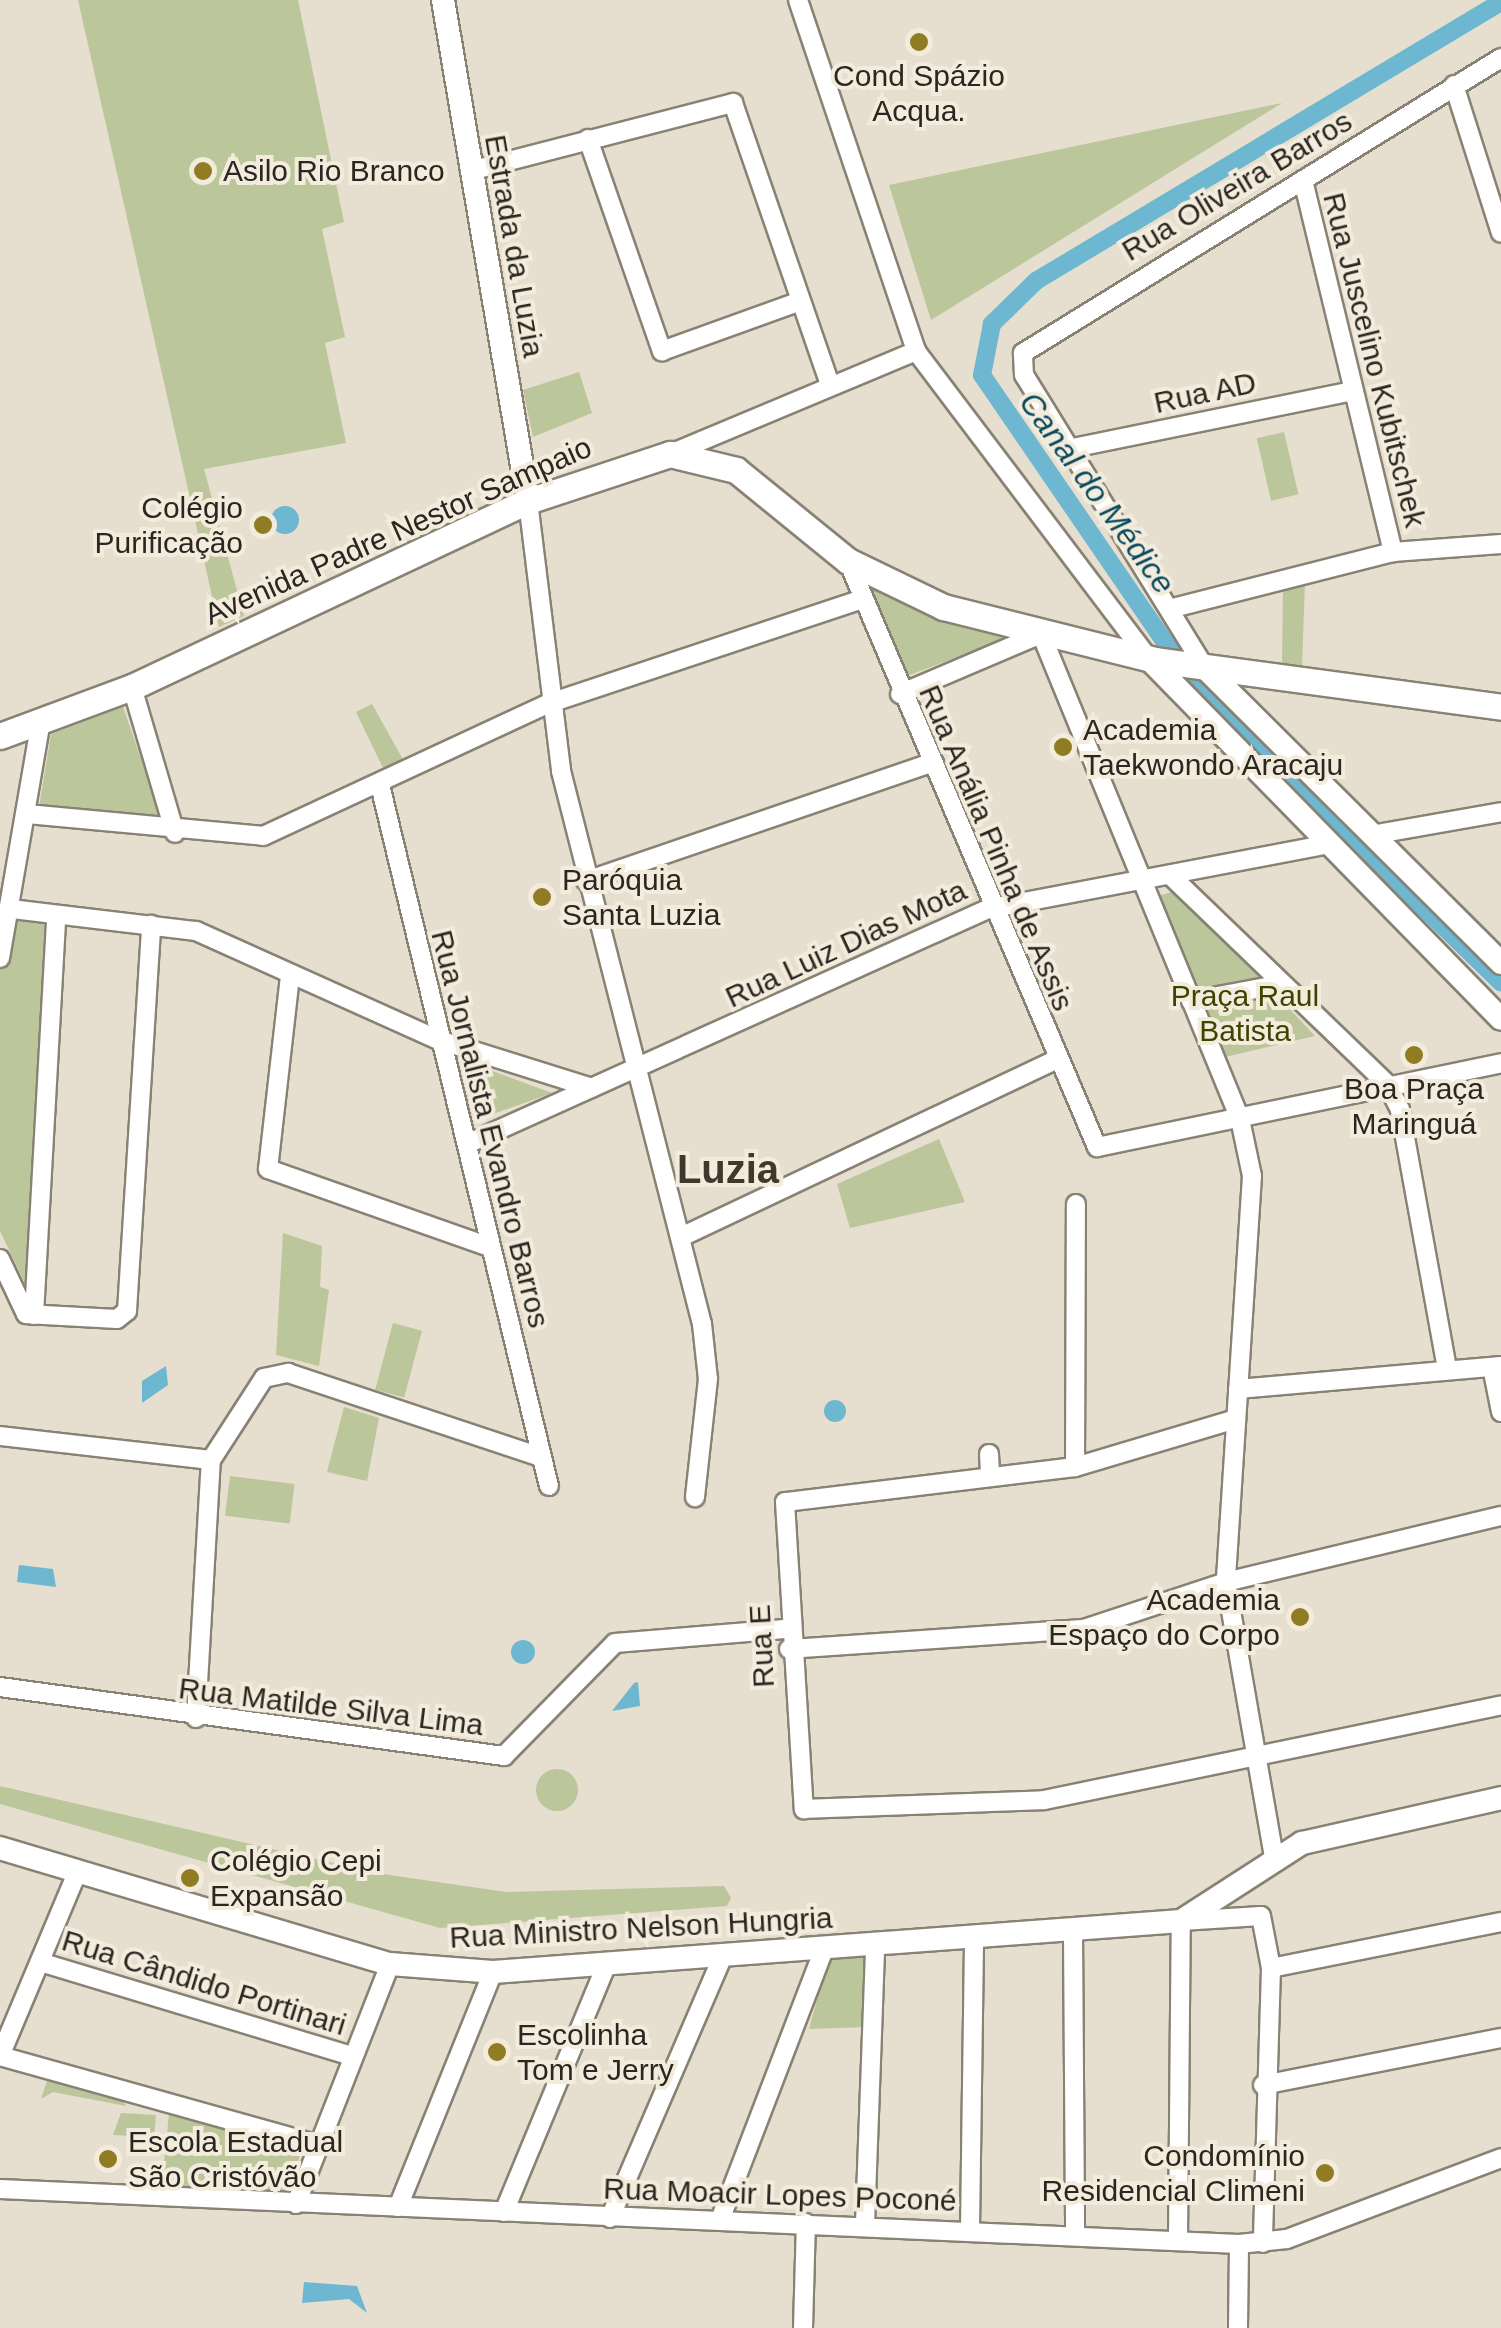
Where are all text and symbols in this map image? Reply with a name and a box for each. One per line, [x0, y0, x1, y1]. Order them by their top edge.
marker: Cond Spázio Acqua. [908, 31, 930, 53]
place label: Cond Spázio Acqua. [833, 58, 1005, 128]
street label: Rua Oliveira Barros [1116, 103, 1358, 269]
street label: Estrada da Luzia [477, 132, 551, 360]
place label: Asilo Rio Branco [223, 153, 445, 189]
marker: Asilo Rio Branco [192, 160, 214, 182]
street label: Rua Juscelino Kubitschek [1315, 189, 1433, 531]
street label: Rua AD [1150, 364, 1260, 422]
water label: Canal do Médice [1011, 385, 1183, 601]
street label: Avenida Padre Nestor Sampaio [199, 429, 597, 633]
place label: Colégio Purificação [95, 490, 243, 560]
marker: Colégio Purificação [252, 514, 274, 536]
street label: Rua Anália Pinha de Assis [910, 678, 1082, 1018]
place label: Academia Taekwondo Aracaju [1083, 712, 1345, 782]
marker: Academia Taekwondo Aracaju [1052, 736, 1074, 758]
place label: Paróquia Santa Luzia [562, 862, 720, 932]
street label: Rua Luiz Dias Mota [720, 872, 972, 1016]
marker: Paróquia Santa Luzia [531, 886, 553, 908]
street label: Rua Jornalista Evandro Barros [423, 926, 557, 1332]
park label: Praça Raul Batista [1171, 978, 1319, 1048]
marker: Boa Praça Maringuá [1403, 1044, 1425, 1066]
place label: Boa Praça Maringuá [1344, 1071, 1484, 1142]
district label: Luzia [677, 1145, 779, 1193]
place label: Academia Espaço do Corpo [1048, 1582, 1280, 1652]
street label: Rua E [742, 1603, 782, 1689]
marker: Academia Espaço do Corpo [1289, 1606, 1311, 1628]
street label: Rua Matilde Silva Lima [177, 1670, 485, 1744]
place label: Colégio Cepi Expansão [210, 1843, 382, 1914]
marker: Colégio Cepi Expansão [179, 1867, 201, 1889]
street label: Rua Ministro Nelson Hungria [449, 1900, 833, 1956]
street label: Rua Cândido Portinari [58, 1923, 350, 2043]
place label: Escolinha Tom e Jerry [517, 2017, 674, 2088]
marker: Escolinha Tom e Jerry [486, 2041, 508, 2063]
place label: Escola Estadual São Cristóvão [128, 2124, 343, 2194]
place label: Condomínio Residencial Climeni [1042, 2138, 1305, 2208]
marker: Escola Estadual São Cristóvão [97, 2148, 119, 2170]
marker: Condomínio Residencial Climeni [1314, 2162, 1336, 2184]
street label: Rua Moacir Lopes Poconé [603, 2171, 957, 2219]

